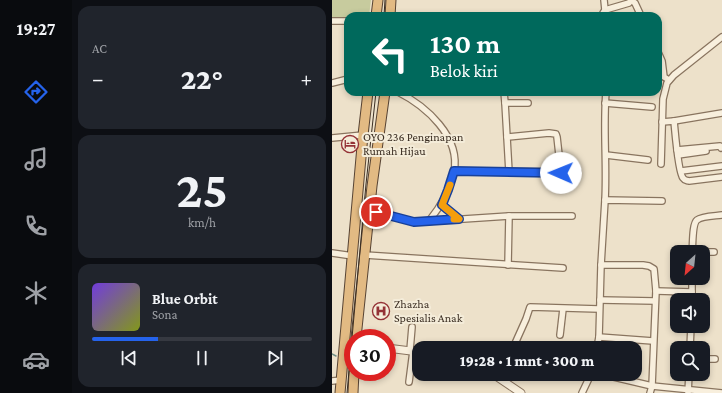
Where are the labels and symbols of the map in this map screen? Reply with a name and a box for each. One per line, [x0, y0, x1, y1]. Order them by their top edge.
place label: OYO 236 Penginapan Rumah Hijau [363, 130, 464, 158]
hotel icon: OYO 236 Penginapan Rumah Hijau [340, 134, 360, 154]
position arrow [540, 152, 582, 194]
pin [359, 195, 393, 229]
north arrow [670, 245, 710, 285]
place label: Zhazha Spesialis Anak [394, 297, 463, 325]
hospital icon: Zhazha Spesialis Anak [371, 301, 391, 321]
speed limit sign: 30 [344, 329, 396, 381]

